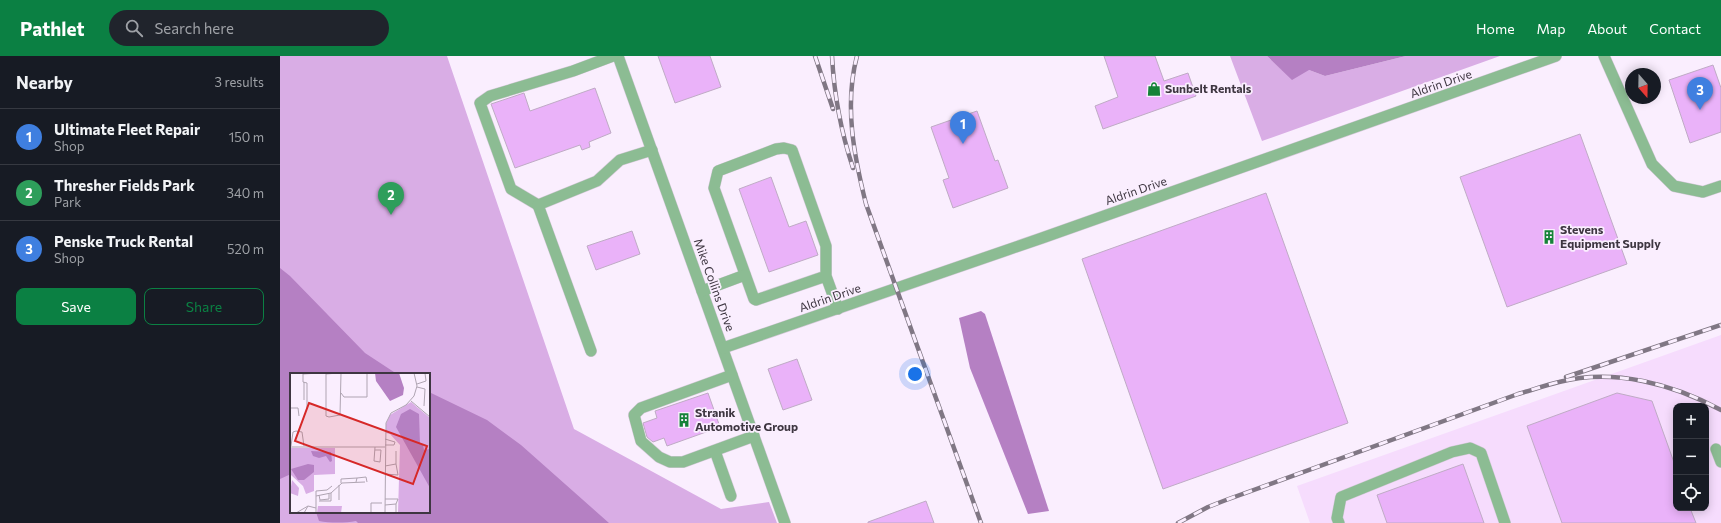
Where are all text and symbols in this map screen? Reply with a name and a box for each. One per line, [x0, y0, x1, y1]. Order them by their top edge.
search box [109, 10, 389, 46]
text: Pathlet [20, 17, 85, 40]
icon: search [123, 17, 145, 39]
text: Search here [155, 19, 234, 37]
text: Home [1476, 20, 1515, 37]
text: Map [1537, 20, 1565, 37]
text: About [1587, 20, 1627, 37]
text: Contact [1649, 20, 1701, 37]
street label: Aldrin Drive [1408, 66, 1473, 100]
north arrow [1625, 68, 1661, 104]
text: Nearby [16, 72, 73, 93]
text: 3 results [215, 74, 264, 90]
pin: 3 [1687, 77, 1713, 110]
shop icon: Sunbelt Rentals [1146, 81, 1162, 97]
place label: Sunbelt Rentals [1165, 81, 1252, 95]
pin: 1 [950, 111, 976, 144]
text: Ultimate Fleet Repair [54, 120, 200, 138]
text: 1 [26, 129, 32, 145]
text: 150 m [229, 129, 264, 145]
text: Shop [54, 138, 85, 154]
street label: Aldrin Drive [1103, 173, 1168, 207]
text: Thresher Fields Park [54, 176, 195, 194]
pin: 2 [378, 182, 404, 215]
text: 2 [25, 185, 33, 201]
text: 340 m [226, 185, 264, 201]
text: Park [54, 194, 81, 210]
place label: Stevens Equipment Supply [1560, 222, 1661, 250]
building icon: Stevens Equipment Supply [1541, 229, 1557, 245]
text: Penske Truck Rental [54, 232, 193, 250]
street label: Mike Collins Drive [692, 236, 738, 333]
text: 3 [25, 241, 33, 257]
text: 520 m [227, 241, 264, 257]
text: Shop [54, 250, 85, 266]
street label: Aldrin Drive [797, 280, 862, 314]
button: Save [16, 288, 136, 325]
button: Share [144, 288, 264, 325]
your location [905, 364, 925, 384]
inset map [290, 373, 430, 513]
map controls [1673, 403, 1709, 511]
button: + [1673, 403, 1709, 439]
place label: Stranik Automotive Group [695, 405, 798, 433]
building icon: Stranik Automotive Group [676, 412, 692, 428]
button: − [1673, 439, 1709, 475]
button: locate [1673, 475, 1709, 511]

